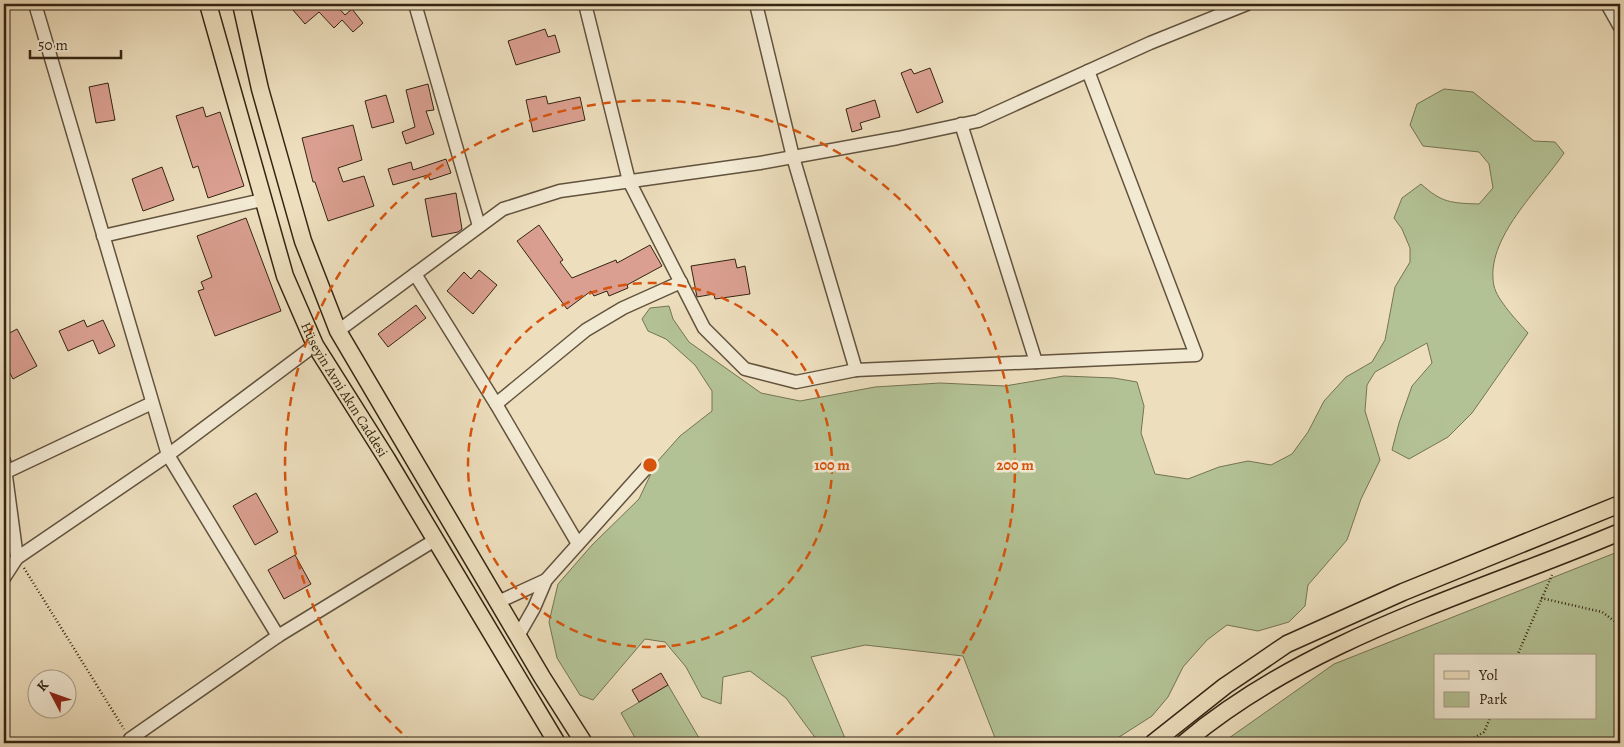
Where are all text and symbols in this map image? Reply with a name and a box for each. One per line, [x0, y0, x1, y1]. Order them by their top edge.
scale bar [30, 28, 121, 60]
text: 50 m [38, 35, 68, 55]
street label: Hüseyin Avni Akın Caddesi [297, 319, 393, 460]
text: 100 m [814, 455, 850, 475]
text: 200 m [996, 455, 1034, 475]
centre of rings [641, 456, 659, 474]
legend [1434, 654, 1596, 720]
text: Yol [1478, 665, 1498, 685]
north arrow [28, 670, 78, 720]
text: K [32, 675, 53, 696]
text: Park [1479, 689, 1508, 709]

